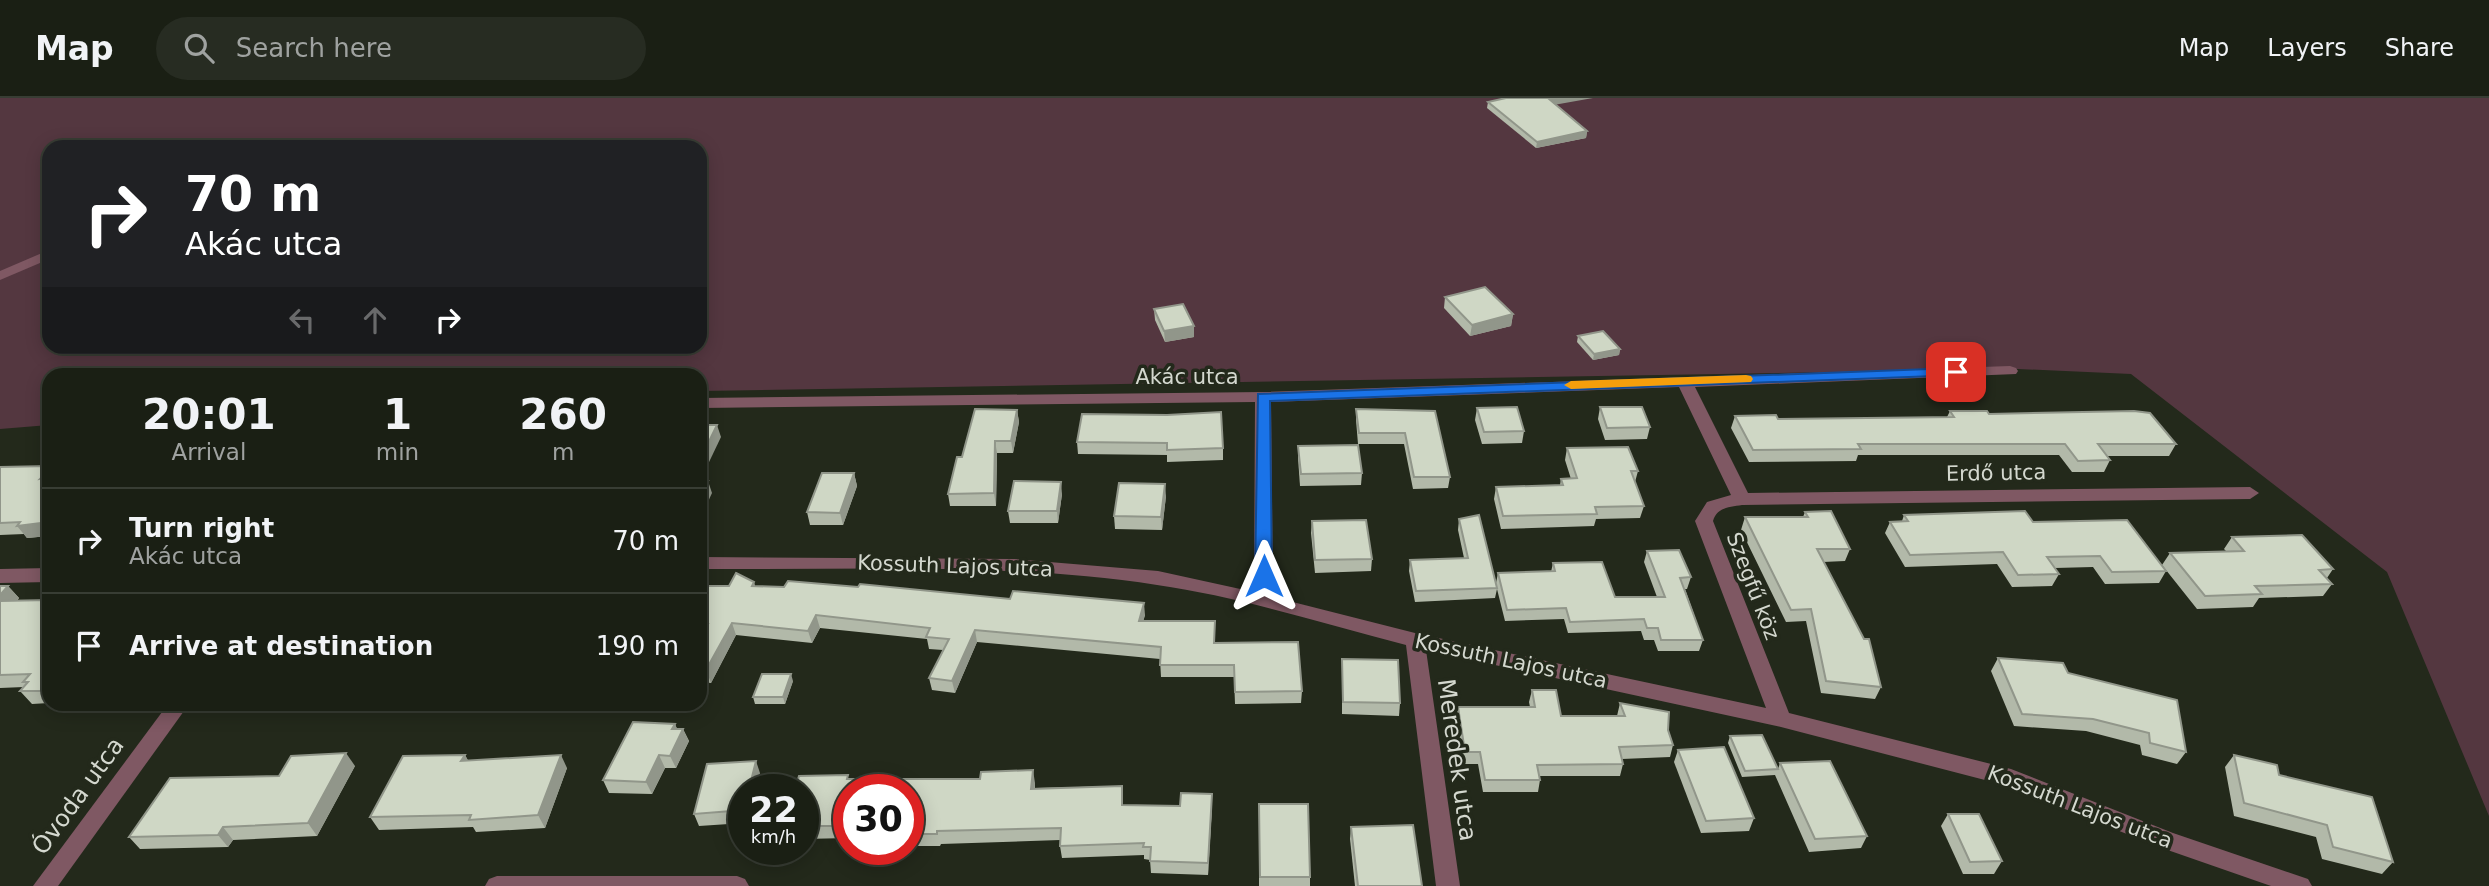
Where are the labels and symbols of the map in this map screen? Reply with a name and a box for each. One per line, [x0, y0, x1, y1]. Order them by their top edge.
pin [1926, 342, 1986, 402]
street label: Akác utca [1135, 365, 1239, 389]
street label: Erdő utca [1946, 460, 2046, 486]
street label: Szegfű köz [1722, 529, 1784, 643]
position arrow [1227, 539, 1301, 613]
street label: Kossuth Lajos utca [857, 551, 1053, 581]
street label: Kossuth Lajos utca [1413, 629, 1609, 693]
street label: Meredek utca [1432, 677, 1482, 843]
street label: Óvoda utca [25, 731, 130, 860]
street label: Kossuth Lajos utca [1984, 761, 2176, 853]
speed limit sign: 30 [833, 774, 924, 865]

